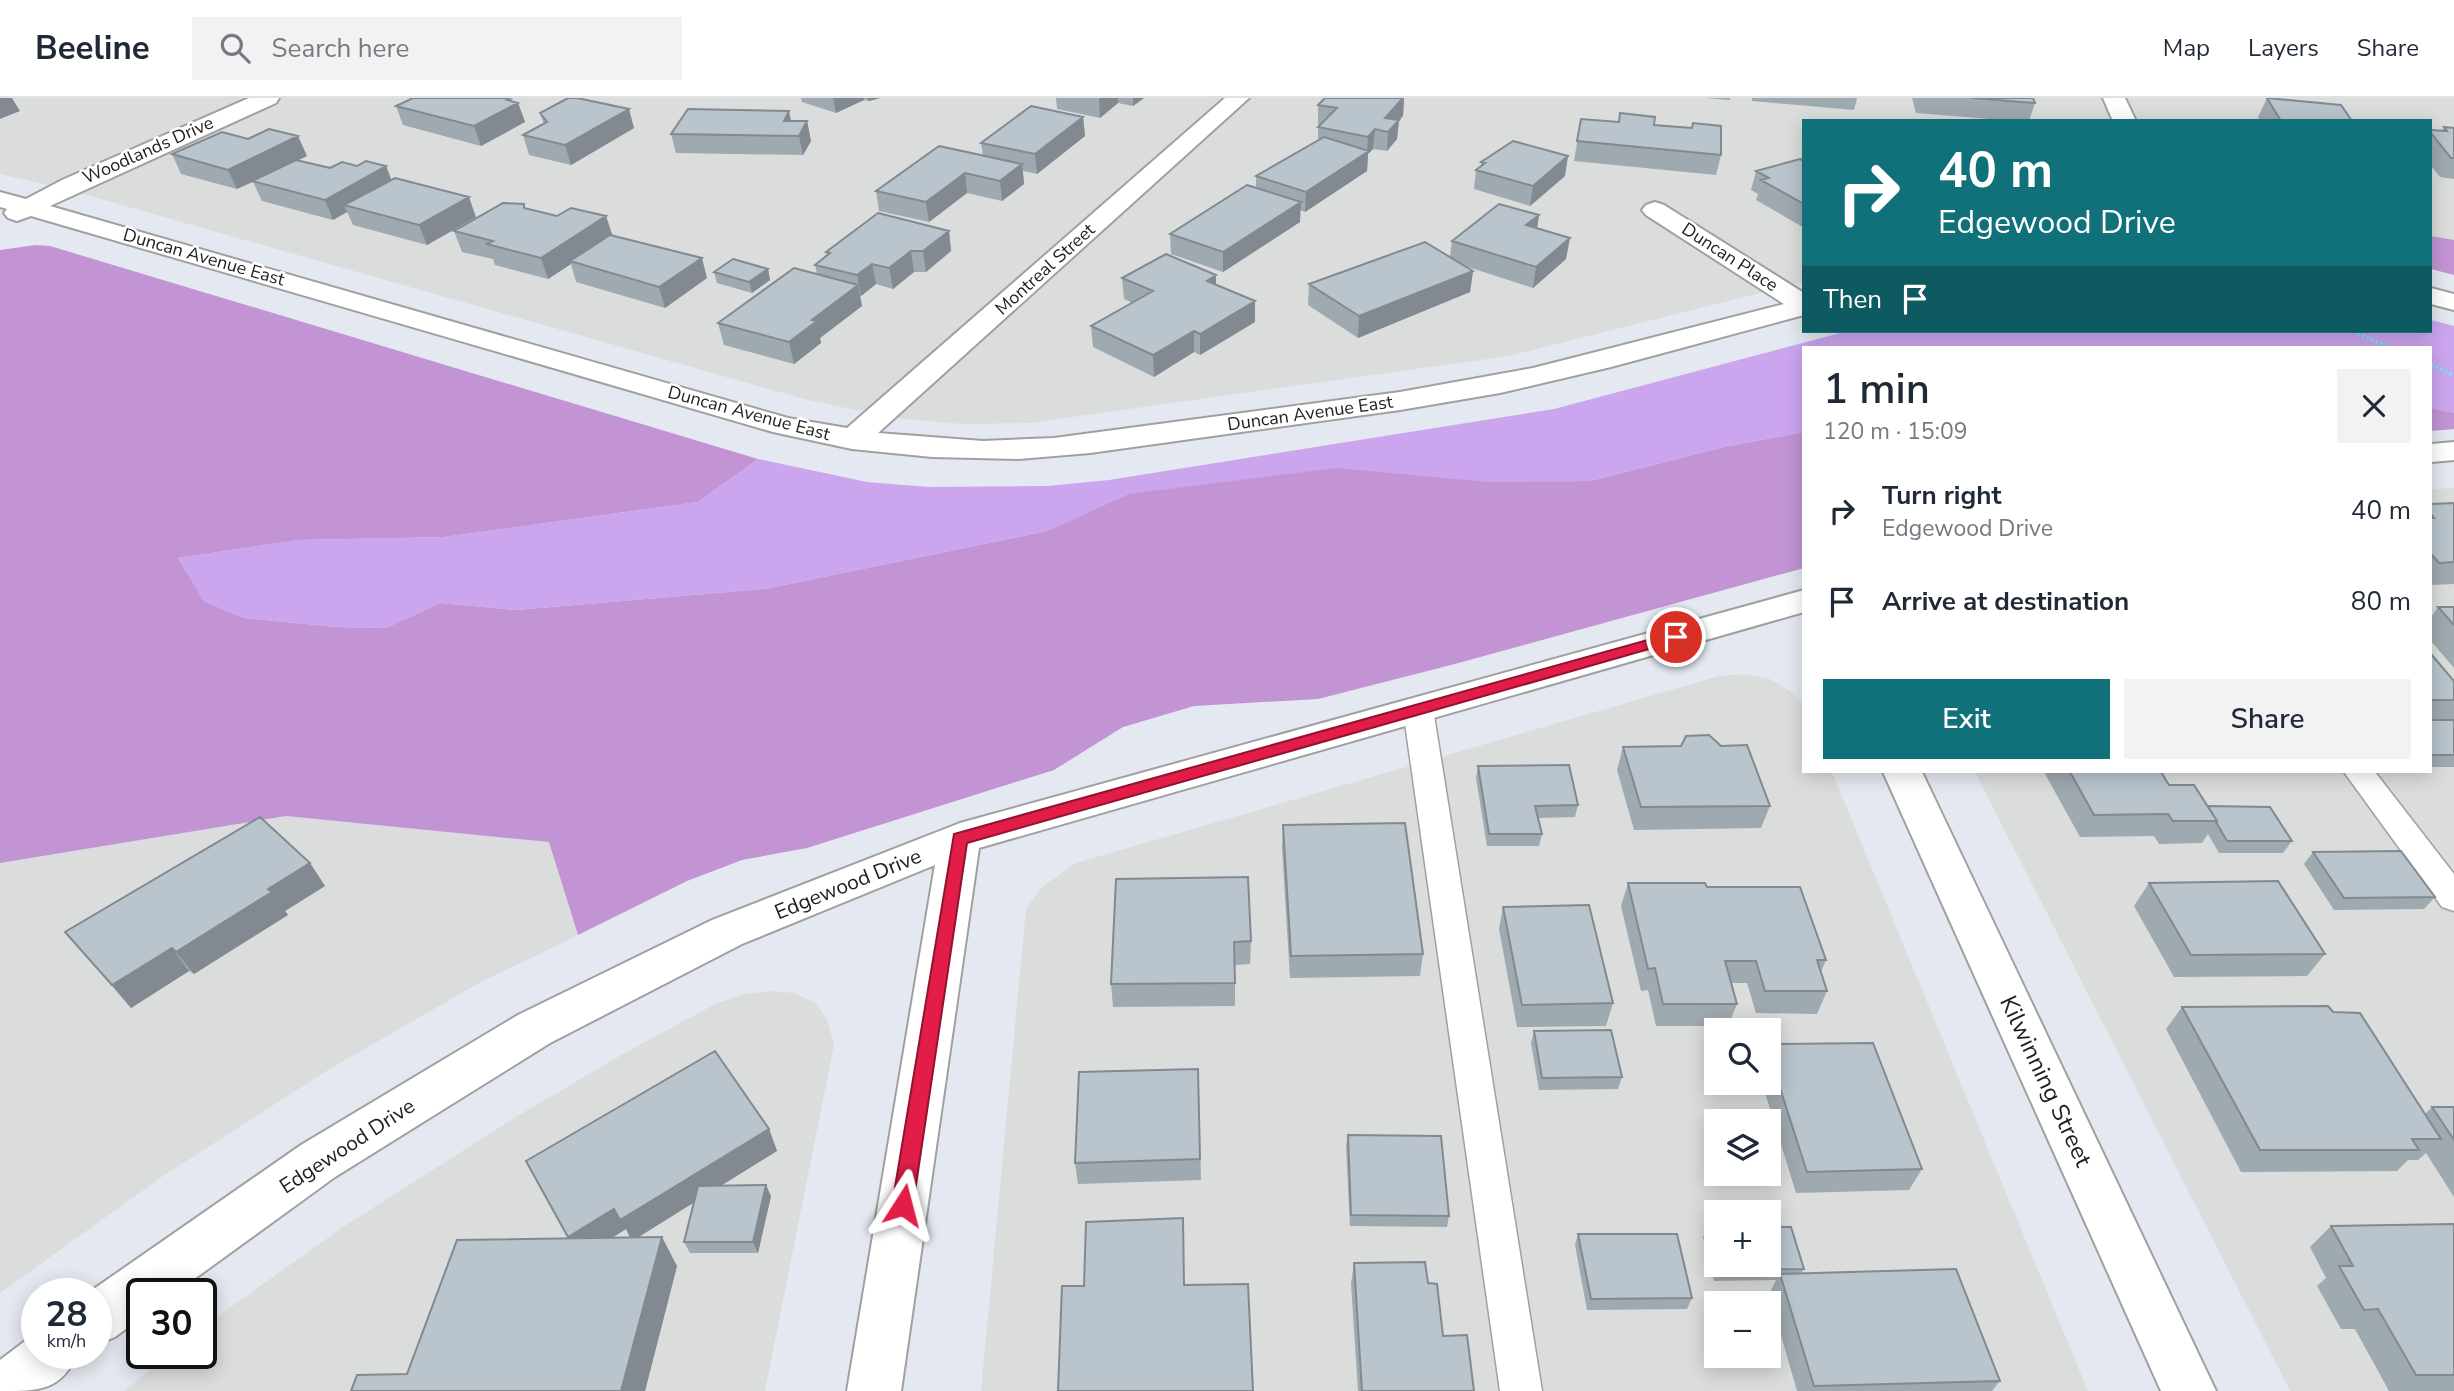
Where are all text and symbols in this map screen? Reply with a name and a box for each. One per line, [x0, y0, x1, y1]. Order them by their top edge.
search box [192, 17, 682, 80]
text: Beeline [35, 26, 150, 71]
icon: search [216, 29, 254, 67]
text: Search here [272, 31, 409, 66]
text: Map [2163, 32, 2210, 64]
text: Layers [2248, 32, 2319, 64]
text: Share [2357, 32, 2419, 64]
street label: Woodlands Drive [79, 110, 217, 190]
text: 40 m [1938, 137, 2053, 204]
icon: right [1823, 147, 1914, 238]
text: Edgewood Drive [1938, 201, 2176, 244]
street label: Montreal Street [990, 217, 1101, 320]
street label: Duncan Place [1677, 217, 1783, 297]
street label: Duncan Avenue East [120, 222, 288, 292]
icon: arrive [1896, 280, 1934, 318]
text: Then [1823, 282, 1882, 317]
text: 1 min [1823, 361, 1930, 418]
button: close [2337, 369, 2411, 443]
street label: Duncan Avenue East [665, 380, 833, 446]
street label: Duncan Avenue East [1226, 389, 1395, 437]
text: 120 m · 15:09 [1823, 416, 1968, 447]
text: Turn right [1882, 478, 2001, 513]
icon: right [1823, 492, 1861, 530]
text: 40 m [2351, 493, 2411, 528]
text: Edgewood Drive [1882, 513, 2053, 544]
icon: arrive [1823, 583, 1861, 621]
text: Arrive at destination [1882, 584, 2129, 619]
text: 80 m [2351, 584, 2411, 619]
pin [1646, 607, 1706, 667]
icon: arrive [1657, 618, 1695, 656]
button: Exit [1823, 679, 2110, 759]
button: Share [2124, 679, 2411, 759]
street label: Edgewood Drive [770, 842, 926, 926]
street label: Kilwinning Street [1992, 990, 2100, 1172]
map controls [1704, 1018, 1781, 1368]
button: search [1704, 1018, 1781, 1095]
street label: Edgewood Drive [274, 1092, 420, 1200]
button: layers [1704, 1109, 1781, 1186]
position arrow [866, 1168, 940, 1242]
button: + [1704, 1200, 1781, 1277]
speed limit sign: 30 [126, 1278, 217, 1369]
text: 28 [45, 1291, 88, 1338]
button: − [1704, 1291, 1781, 1368]
text: km/h [47, 1329, 86, 1353]

